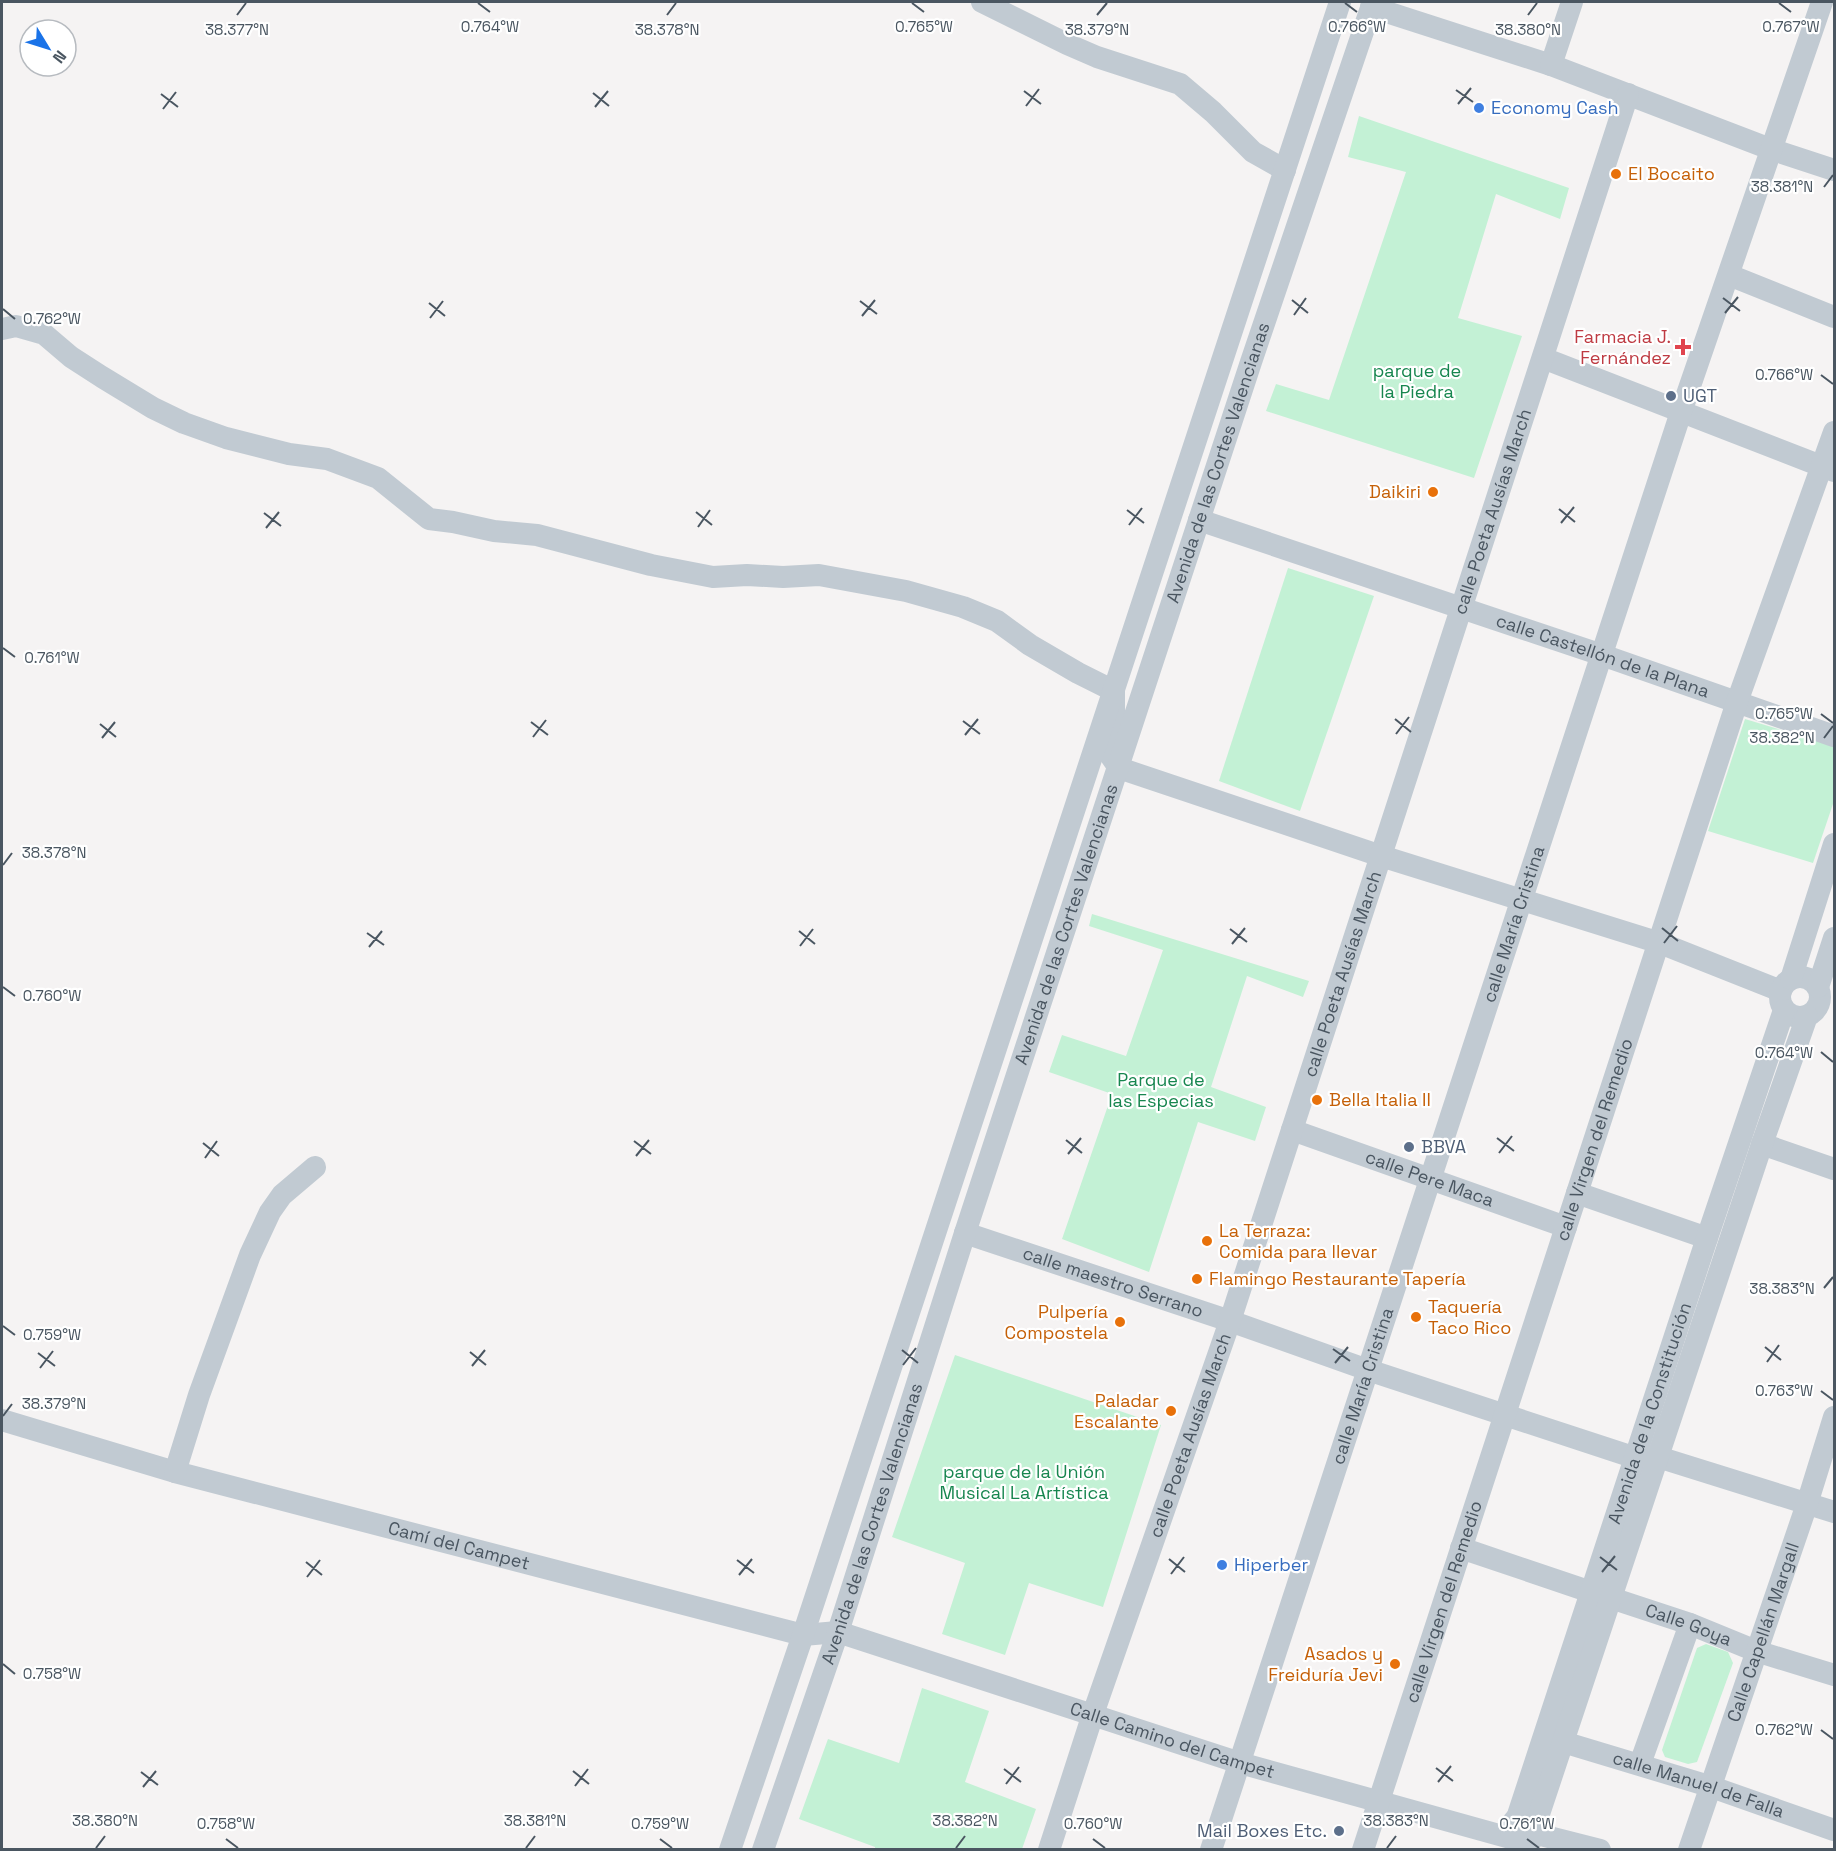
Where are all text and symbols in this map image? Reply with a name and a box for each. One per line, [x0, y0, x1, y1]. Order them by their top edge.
text: 0.764°W [461, 17, 519, 36]
text: 0.765°W [895, 17, 953, 36]
text: 0.766°W [1328, 17, 1386, 36]
text: 0.767°W [1762, 17, 1820, 36]
north arrow [18, 18, 78, 78]
text: 38.377°N [205, 20, 269, 39]
text: 38.378°N [635, 20, 699, 39]
text: 38.379°N [1065, 20, 1129, 39]
text: 38.380°N [1495, 20, 1561, 39]
text: N [48, 46, 71, 68]
place label: Economy Cash [1491, 96, 1619, 119]
marker: Economy Cash [1472, 101, 1486, 115]
place label: El Bocaito [1628, 162, 1715, 185]
marker: El Bocaito [1609, 167, 1623, 181]
text: 38.381°N [1751, 177, 1813, 196]
text: 0.762°W [23, 309, 81, 328]
street label: Avenida de las Cortes Valencianas [1161, 319, 1275, 606]
place label: Farmacia J. Fernández [1574, 325, 1671, 369]
marker: Farmacia J. Fernández [1676, 340, 1690, 354]
park label: parque de la Piedra [1373, 359, 1461, 403]
text: 0.766°W [1755, 365, 1813, 384]
place label: UGT [1683, 384, 1717, 407]
marker: UGT [1664, 389, 1678, 403]
street label: calle Poeta Ausías March [1448, 406, 1536, 617]
place label: Daikiri [1369, 480, 1421, 503]
marker: Daikiri [1426, 485, 1440, 499]
street label: calle Castellón de la Plana [1493, 608, 1713, 703]
text: 0.761°W [24, 648, 80, 667]
text: 0.765°W [1755, 704, 1813, 723]
text: 38.382°N [1749, 728, 1815, 747]
street label: Avenida de las Cortes Valencianas [1009, 781, 1123, 1068]
text: 38.378°N [22, 843, 86, 862]
street label: calle María Cristina [1477, 843, 1549, 1005]
street label: calle Poeta Ausías March [1298, 868, 1386, 1080]
text: 0.760°W [23, 986, 81, 1005]
street label: calle Virgen del Remedio [1550, 1035, 1638, 1244]
text: 0.764°W [1755, 1043, 1813, 1062]
park label: Parque de las Especias [1108, 1068, 1214, 1112]
place label: Bella Italia II [1329, 1088, 1431, 1111]
marker: Bella Italia II [1310, 1093, 1324, 1107]
place label: BBVA [1421, 1135, 1466, 1158]
marker: BBVA [1402, 1140, 1416, 1154]
street label: calle Pere Maca [1362, 1145, 1497, 1212]
place label: La Terraza: Comida para llevar [1219, 1219, 1377, 1263]
marker: La Terraza: Comida para llevar [1200, 1234, 1214, 1248]
street label: calle maestro Serrano [1020, 1241, 1206, 1322]
place label: Flamingo Restaurante Tapería [1209, 1267, 1466, 1290]
marker: Flamingo Restaurante Tapería [1190, 1272, 1204, 1286]
text: 38.383°N [1749, 1279, 1815, 1298]
place label: Taquería Taco Rico [1428, 1295, 1511, 1339]
street label: Avenida de la Constitución [1602, 1299, 1696, 1527]
place label: Pulpería Compostela [1004, 1300, 1108, 1344]
street label: calle María Cristina [1326, 1305, 1398, 1467]
marker: Taquería Taco Rico [1409, 1310, 1423, 1324]
marker: Pulpería Compostela [1113, 1315, 1127, 1329]
text: 0.759°W [23, 1325, 81, 1344]
street label: calle Poeta Ausías March [1143, 1330, 1236, 1541]
street label: Avenida de las Cortes Valencianas [816, 1380, 928, 1667]
text: 0.763°W [1755, 1381, 1813, 1400]
place label: Paladar Escalante [1074, 1389, 1159, 1433]
text: 38.379°N [22, 1394, 86, 1413]
marker: Paladar Escalante [1164, 1404, 1178, 1418]
park label: parque de la Unión Musical La Artística [939, 1460, 1109, 1504]
street label: calle Virgen del Remedio [1400, 1498, 1487, 1706]
street label: Camí del Campet [386, 1516, 532, 1575]
street label: Calle Capellán Margall [1721, 1539, 1804, 1725]
place label: Hiperber [1234, 1553, 1308, 1576]
marker: Hiperber [1215, 1558, 1229, 1572]
street label: Calle Goya [1642, 1598, 1735, 1651]
place label: Asados y Freiduría Jevi [1268, 1642, 1383, 1686]
marker: Asados y Freiduría Jevi [1388, 1657, 1402, 1671]
text: 0.758°W [23, 1664, 81, 1683]
street label: Calle Camino del Campet [1067, 1696, 1277, 1783]
text: 0.762°W [1755, 1720, 1813, 1739]
street label: calle Manuel de Falla [1610, 1746, 1787, 1823]
text: 38.380°N [72, 1811, 138, 1830]
text: 38.381°N [504, 1811, 566, 1830]
text: 38.382°N [932, 1811, 998, 1830]
text: 38.383°N [1363, 1811, 1429, 1830]
text: 0.758°W [197, 1814, 255, 1833]
text: 0.759°W [631, 1814, 689, 1833]
text: 0.760°W [1064, 1814, 1122, 1833]
text: 0.761°W [1499, 1814, 1555, 1833]
place label: Mail Boxes Etc. [1197, 1819, 1327, 1842]
marker: Mail Boxes Etc. [1332, 1824, 1346, 1838]

